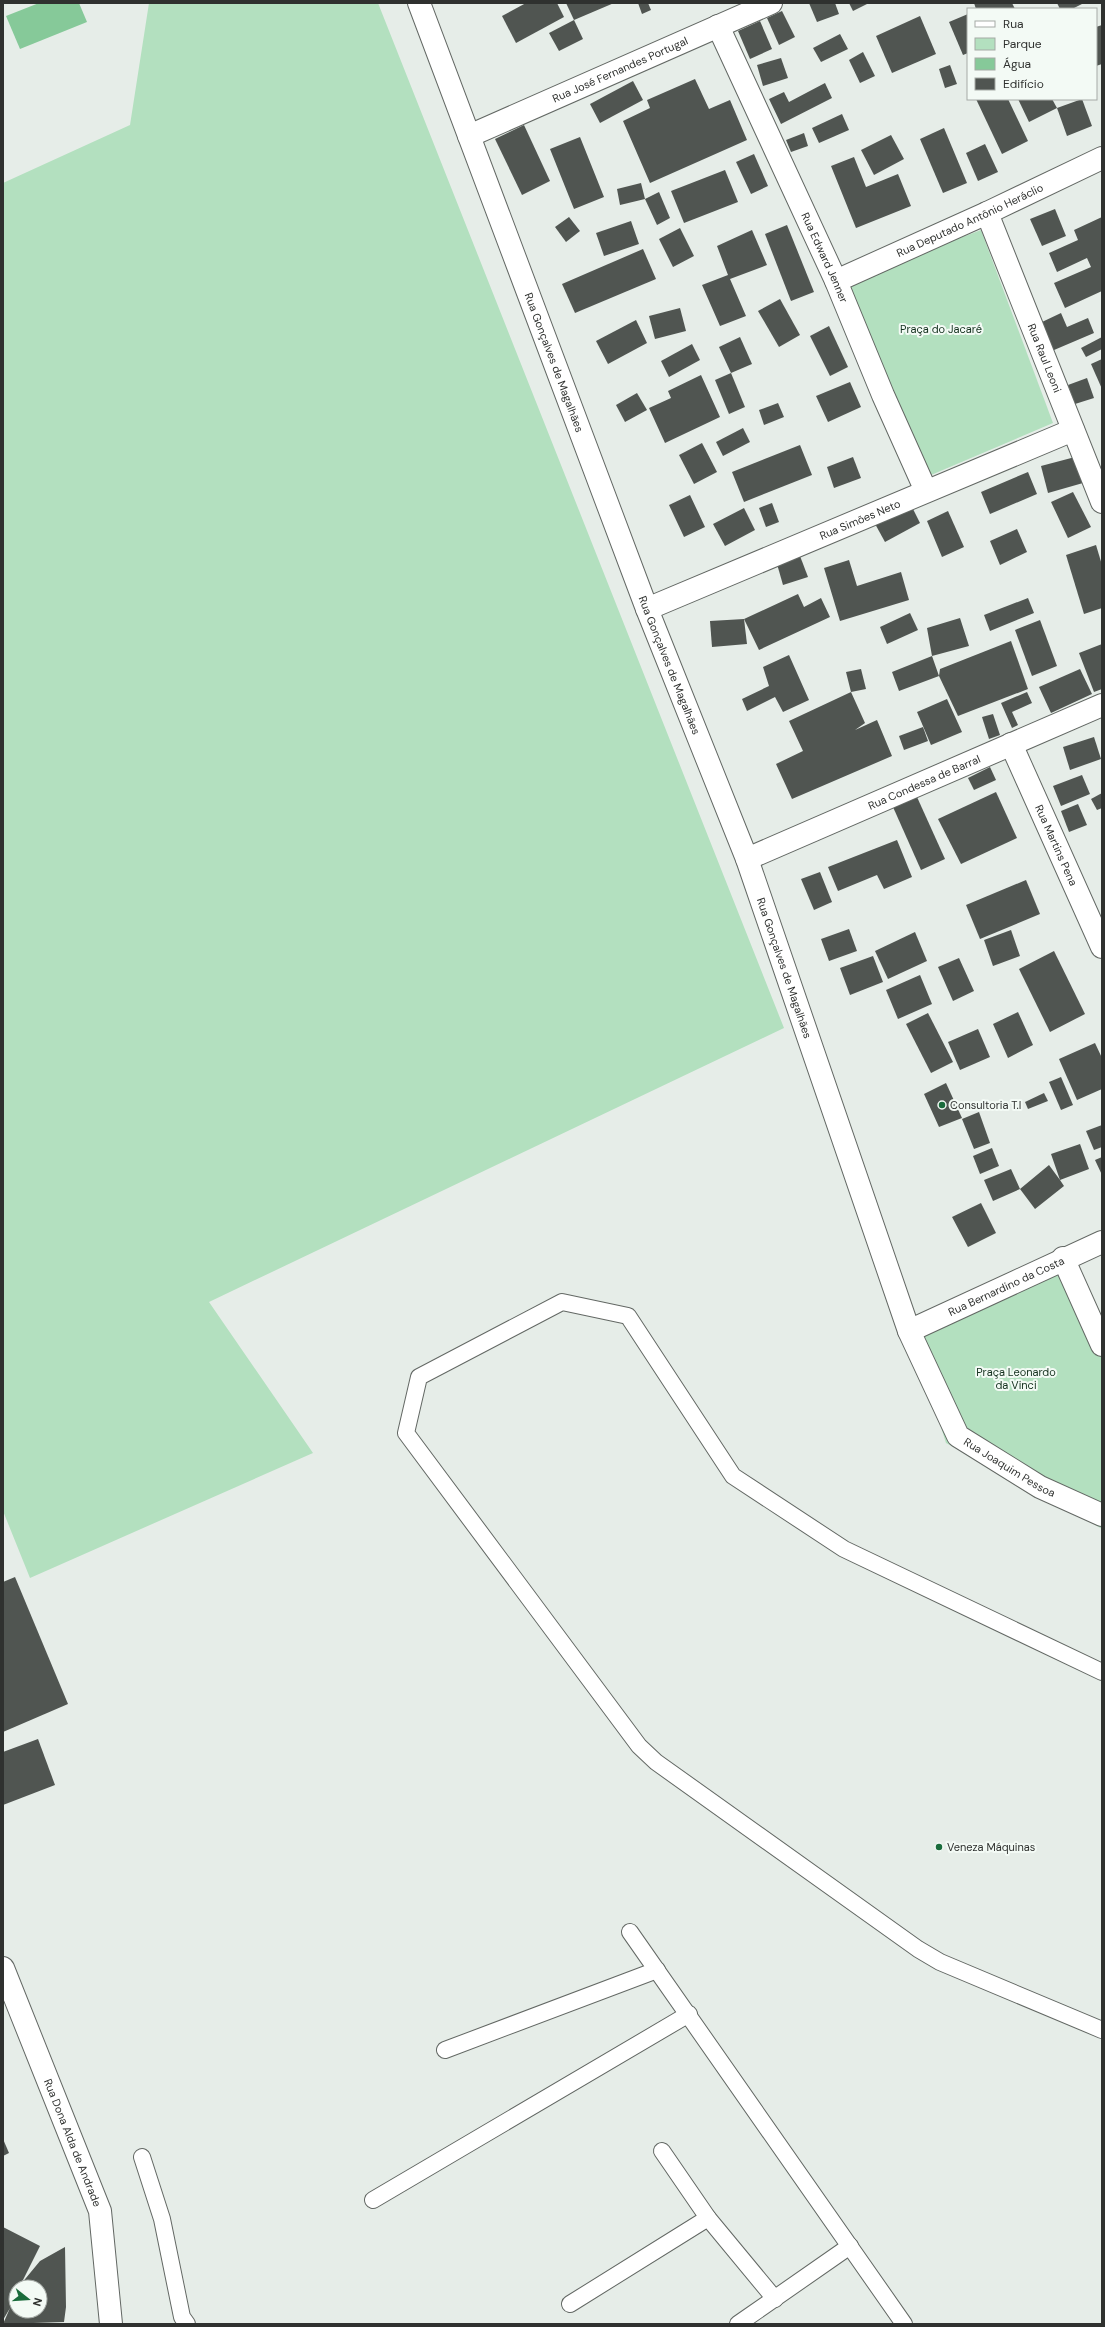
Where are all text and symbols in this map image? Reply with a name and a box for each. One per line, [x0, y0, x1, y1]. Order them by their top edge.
legend [967, 8, 1097, 100]
text: Rua [1003, 16, 1024, 32]
street label: Rua José Fernandes Portugal [550, 34, 690, 105]
text: Parque [1003, 36, 1042, 52]
text: Água [1003, 56, 1031, 72]
text: Edifício [1003, 76, 1044, 92]
street label: Rua Deputado Antônio Heráclio [894, 180, 1045, 260]
street label: Rua Edward Jenner [798, 210, 851, 305]
street label: Rua Gonçalves de Magalhães [522, 291, 587, 434]
street label: Rua Raul Leoni [1025, 321, 1065, 395]
park label: Praça do Jacaré [900, 322, 982, 336]
street label: Rua Simões Neto [817, 496, 902, 543]
street label: Rua Gonçalves de Magalhães [636, 594, 703, 736]
street label: Rua Condessa de Barral [866, 752, 982, 813]
street label: Rua Martins Pena [1032, 803, 1081, 888]
street label: Rua Gonçalves de Magalhães [754, 896, 815, 1040]
place label: Consultoria T.I [950, 1098, 1021, 1112]
marker: Consultoria T.I [937, 1100, 947, 1110]
street label: Rua Bernardino da Costa [946, 1253, 1066, 1319]
park label: Praça Leonardo da Vinci [976, 1365, 1056, 1392]
street label: Rua Joaquim Pessoa [961, 1434, 1057, 1500]
place label: Veneza Máquinas [947, 1840, 1035, 1854]
marker: Veneza Máquinas [934, 1842, 944, 1852]
street label: Rua Dona Alda de Andrade [41, 2077, 105, 2209]
north arrow [8, 2279, 48, 2319]
text: N [30, 2296, 45, 2308]

